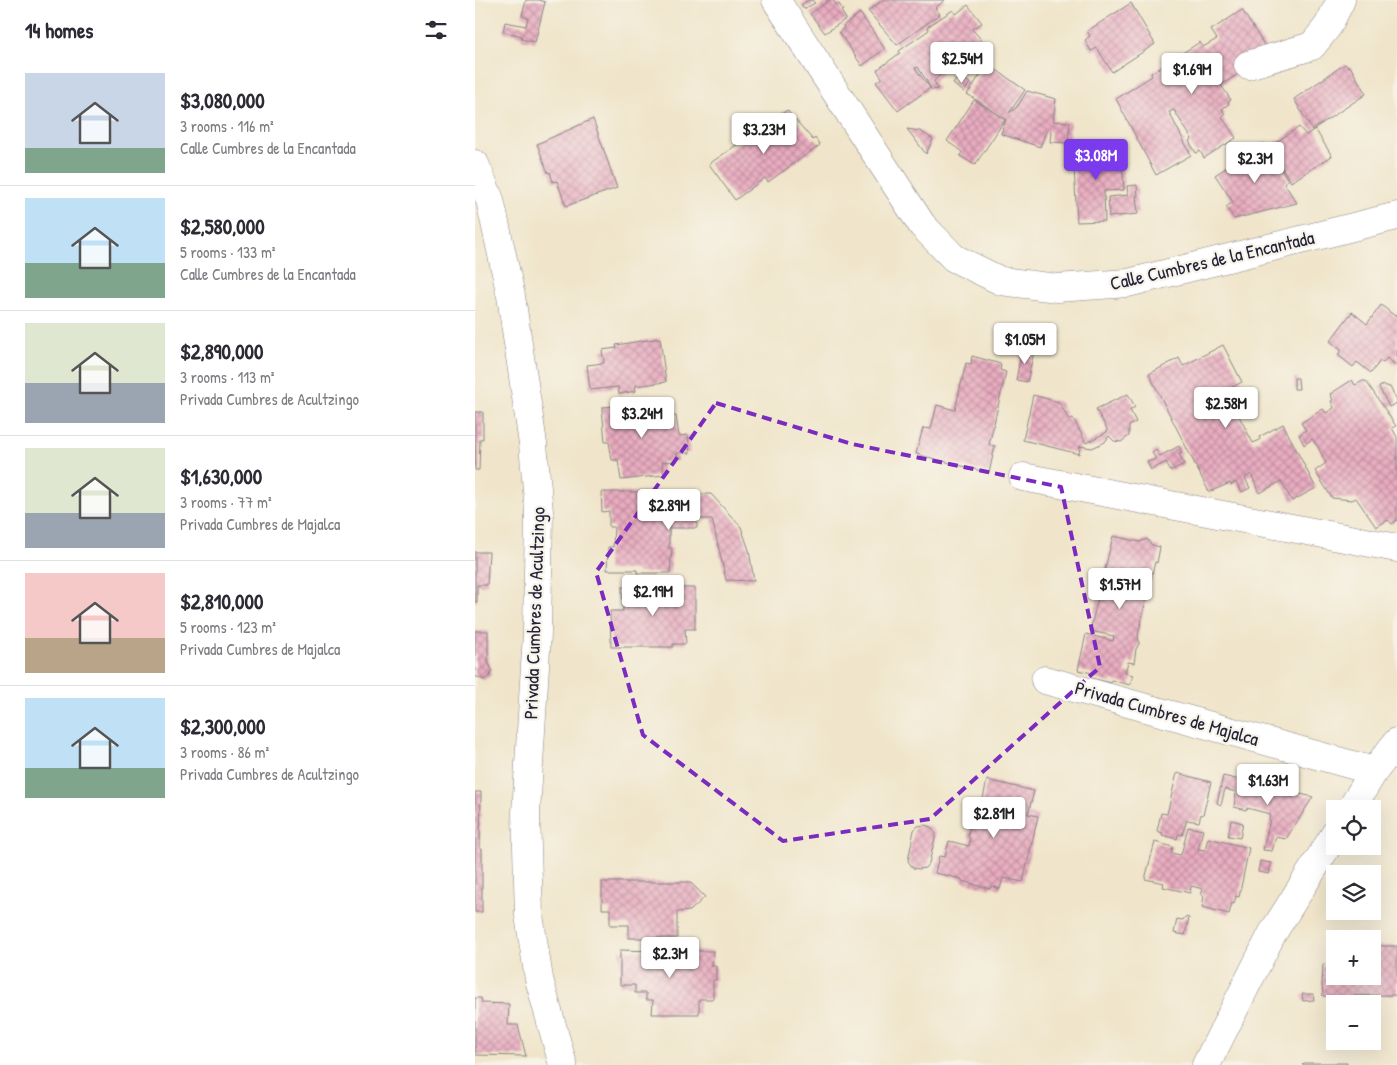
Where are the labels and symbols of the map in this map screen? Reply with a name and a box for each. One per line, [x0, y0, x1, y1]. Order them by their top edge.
pin: $2.54M [921, 42, 1003, 84]
pin: $1.69M [1151, 52, 1233, 95]
pin: $3.23M [723, 112, 805, 155]
pin: $3.08M [1055, 138, 1137, 181]
pin: $2.3M [1220, 142, 1290, 184]
street label: Calle Cumbres de la Encantada [1107, 224, 1317, 296]
pin: $1.05M [984, 322, 1066, 365]
pin: $2.58M [1185, 386, 1267, 429]
pin: $3.24M [601, 396, 683, 439]
pin: $2.89M [628, 488, 710, 531]
street label: Privada Cumbres de Acultzingo [517, 506, 551, 720]
pin: $1.57M [1079, 568, 1161, 610]
pin: $2.19M [612, 574, 694, 617]
street label: Privada Cumbres de Majalca [1072, 674, 1263, 752]
pin: $1.63M [1227, 764, 1309, 806]
pin: $2.81M [953, 796, 1035, 839]
pin: $2.3M [635, 936, 705, 979]

